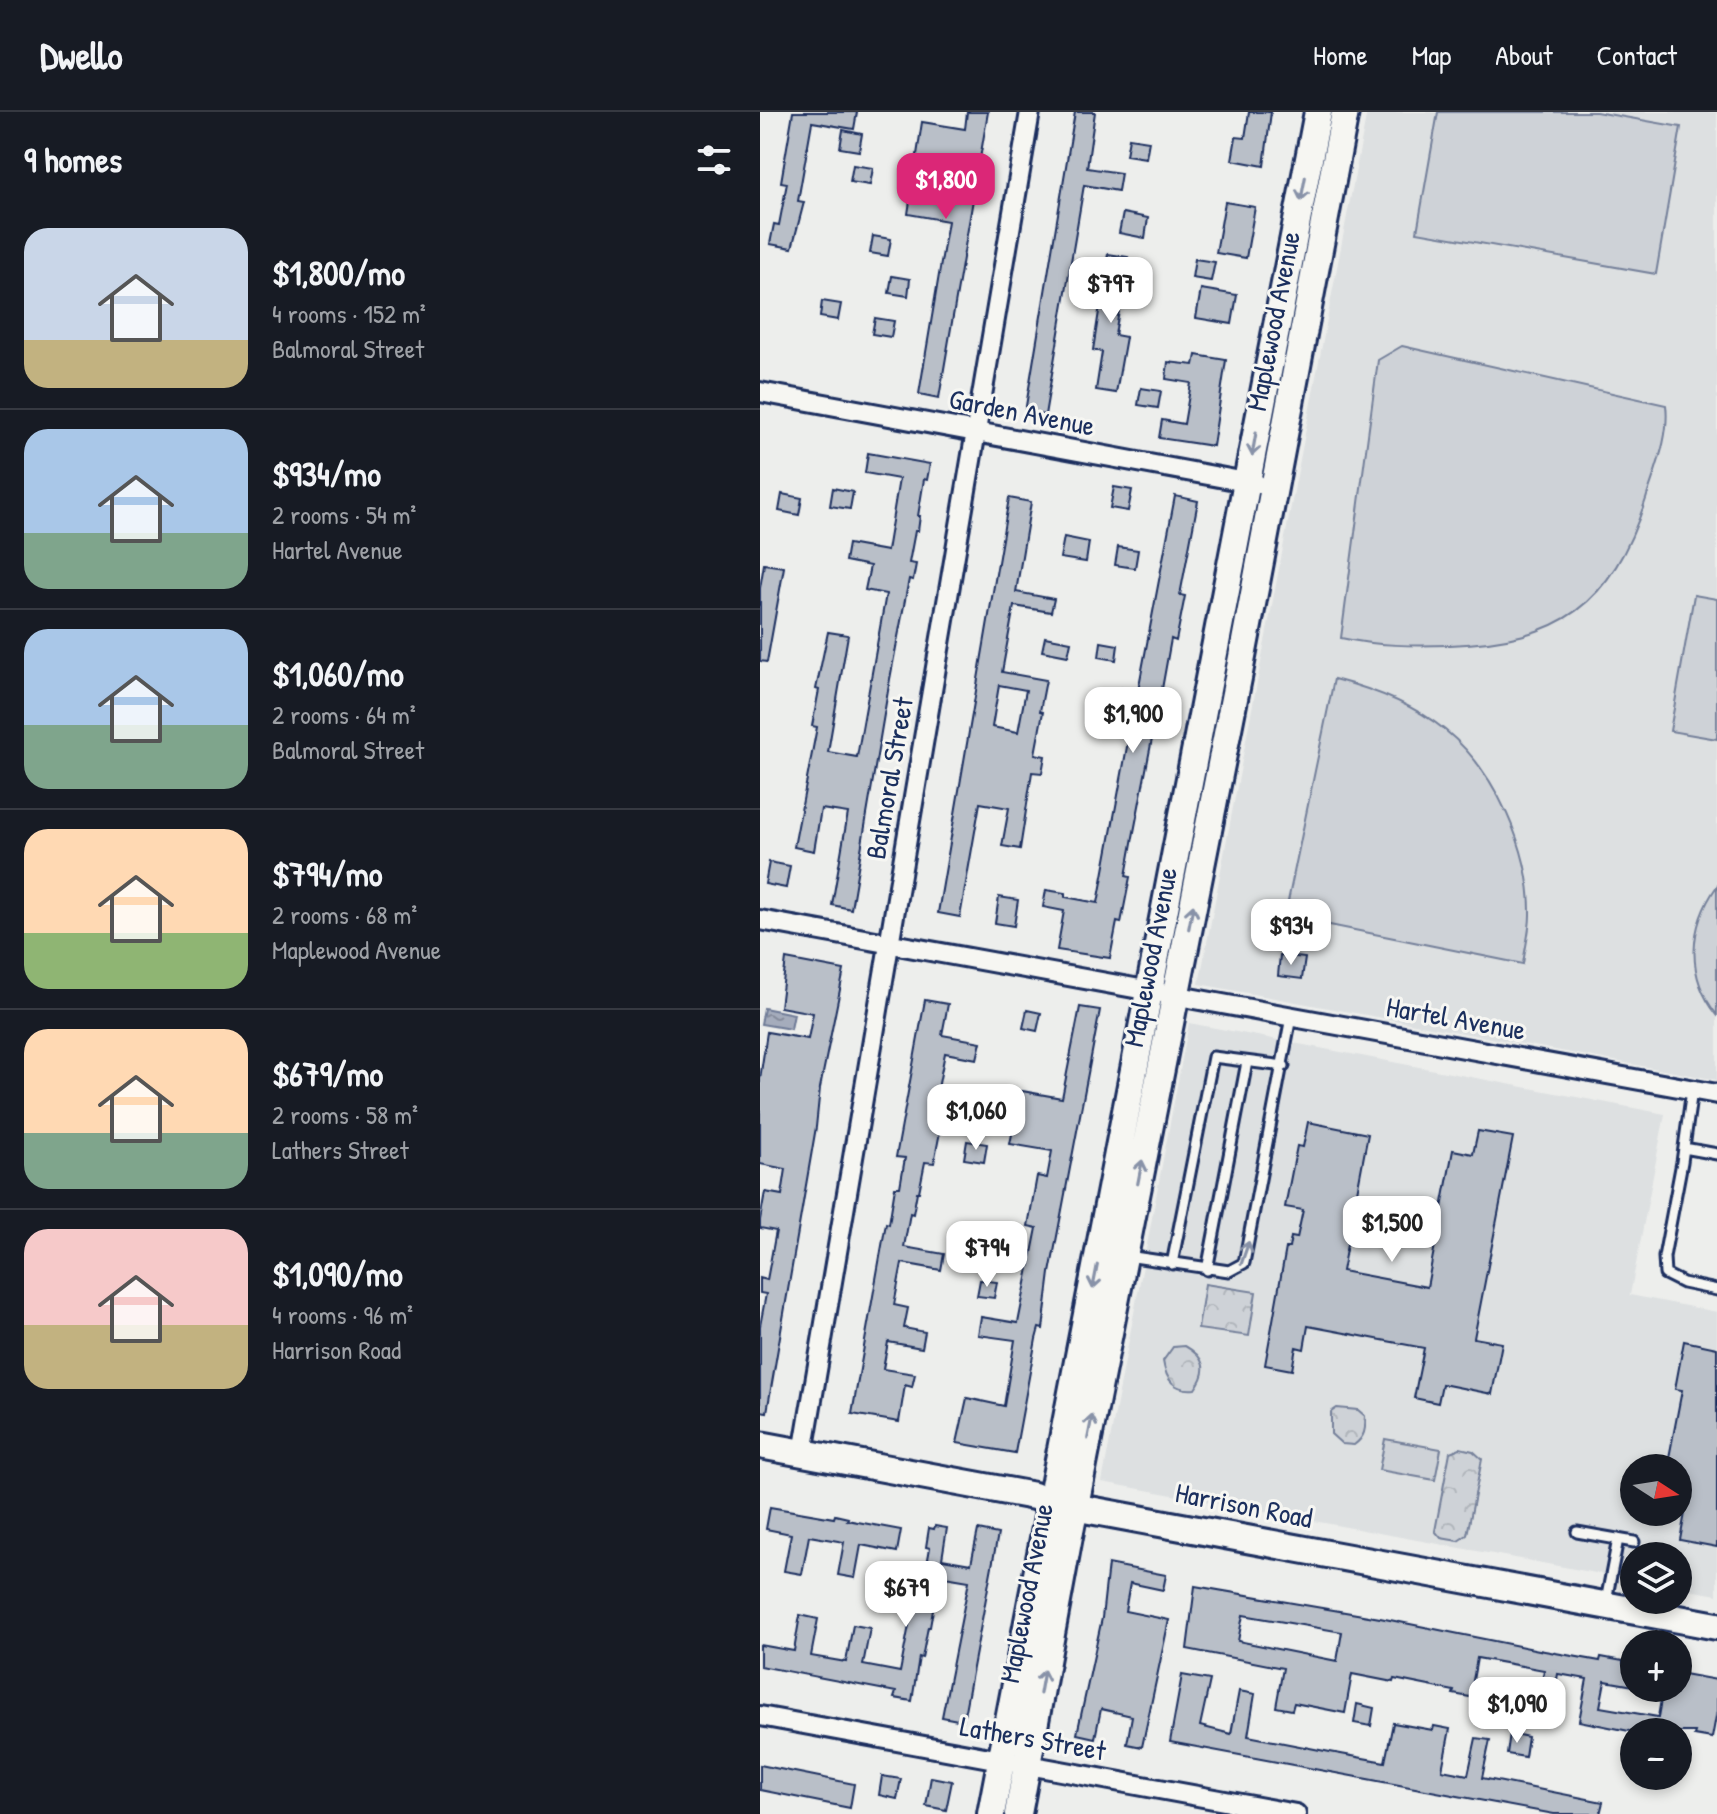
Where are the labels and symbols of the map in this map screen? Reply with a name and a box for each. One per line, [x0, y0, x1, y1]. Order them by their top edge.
pin: $1,800 [881, 153, 1011, 221]
one-way arrow [1294, 175, 1309, 201]
street label: Maplewood Avenue [1237, 228, 1309, 414]
pin: $797 [1064, 257, 1158, 325]
street label: Garden Avenue [946, 379, 1098, 445]
one-way arrow [1246, 431, 1261, 456]
pin: $1,900 [1068, 687, 1198, 755]
street label: Balmoral Street [856, 694, 922, 862]
street label: Maplewood Avenue [1114, 864, 1186, 1050]
pin: $934 [1244, 899, 1338, 967]
one-way arrow [1184, 904, 1199, 930]
street label: Hartel Avenue [1383, 987, 1529, 1049]
pin: $1,060 [911, 1084, 1041, 1152]
one-way arrow [1134, 1159, 1149, 1185]
pin: $1,500 [1327, 1196, 1457, 1264]
pin: $794 [940, 1221, 1034, 1289]
one-way arrow [1239, 1241, 1254, 1266]
one-way arrow [1086, 1264, 1101, 1289]
one-way arrow [1084, 1415, 1099, 1440]
north arrow [1620, 1454, 1692, 1526]
street label: Harrison Road [1172, 1473, 1316, 1537]
street label: Maplewood Avenue [990, 1500, 1062, 1686]
pin: $679 [859, 1561, 953, 1629]
one-way arrow [1036, 1670, 1051, 1696]
pin: $1,090 [1452, 1677, 1582, 1745]
street label: Lathers Street [957, 1707, 1109, 1770]

